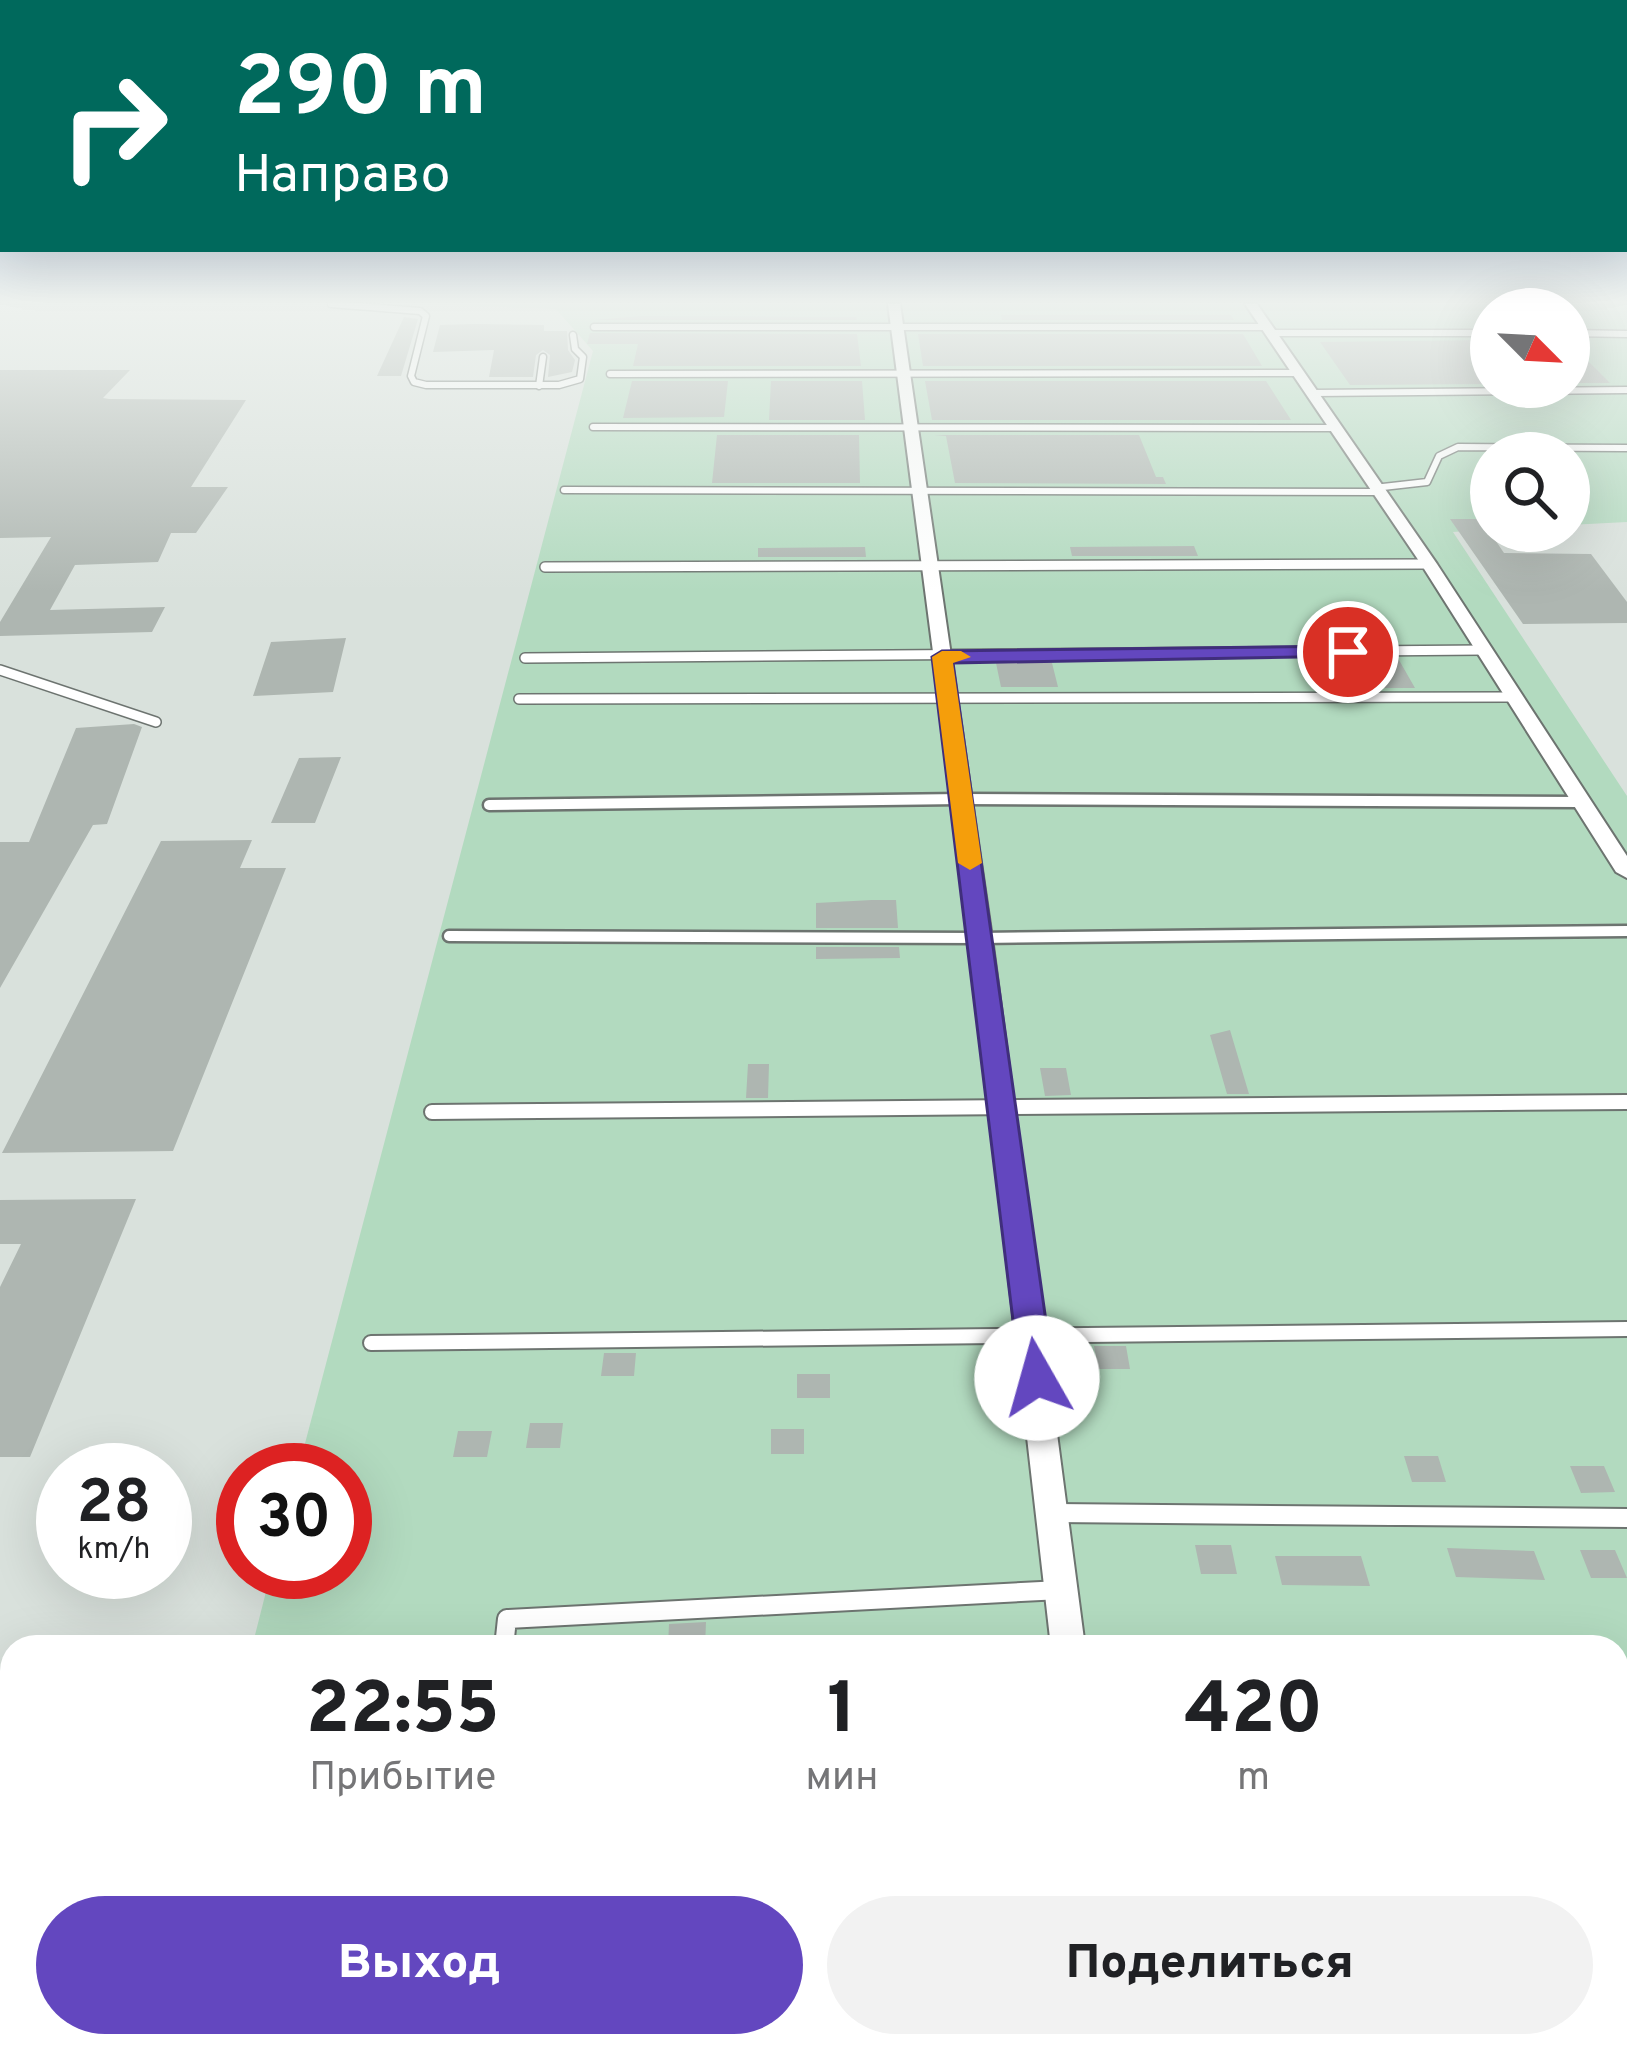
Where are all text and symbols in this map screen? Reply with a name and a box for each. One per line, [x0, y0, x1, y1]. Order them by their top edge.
text: 290 m [234, 39, 487, 145]
icon: right [36, 48, 192, 204]
text: Направо [234, 143, 451, 212]
north arrow [1470, 288, 1590, 408]
map controls [1470, 288, 1590, 552]
button: search [1470, 432, 1590, 552]
pin [1297, 601, 1399, 703]
icon: arrive [1315, 619, 1381, 685]
position arrow [974, 1315, 1100, 1441]
speed limit sign: 30 [216, 1443, 372, 1599]
text: 28 [77, 1468, 151, 1544]
text: km/h [78, 1532, 150, 1569]
text: 22:55 [306, 1667, 499, 1759]
text: 1 [827, 1667, 857, 1759]
text: 420 [1184, 1667, 1323, 1759]
text: Прибытие [309, 1755, 496, 1804]
text: мин [806, 1755, 878, 1804]
text: m [1237, 1755, 1270, 1804]
button: Выход [36, 1896, 803, 2034]
button: Поделиться [827, 1896, 1593, 2034]

